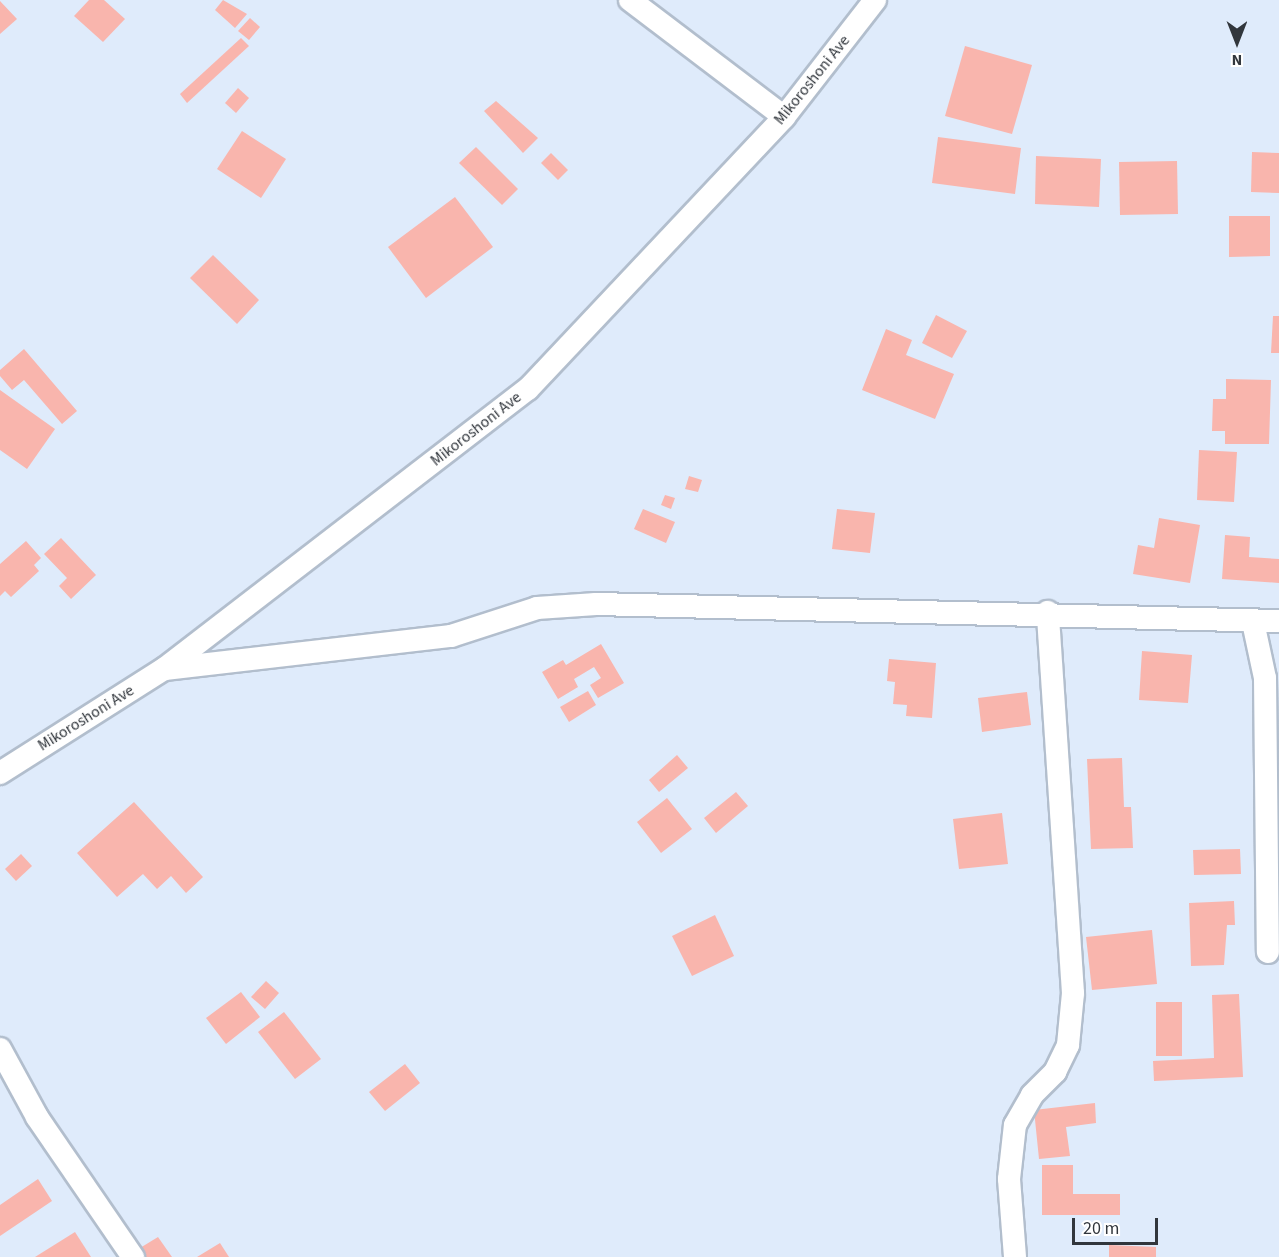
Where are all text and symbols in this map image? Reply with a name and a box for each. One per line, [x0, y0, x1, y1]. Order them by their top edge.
north arrow [1207, 12, 1267, 72]
street label: Mikoroshoni Ave [770, 31, 854, 129]
text: N [1232, 49, 1242, 71]
street label: Mikoroshoni Ave [427, 388, 525, 470]
street label: Mikoroshoni Ave [34, 681, 138, 755]
scale bar [1075, 1206, 1160, 1244]
text: 20 m [1083, 1216, 1119, 1241]

